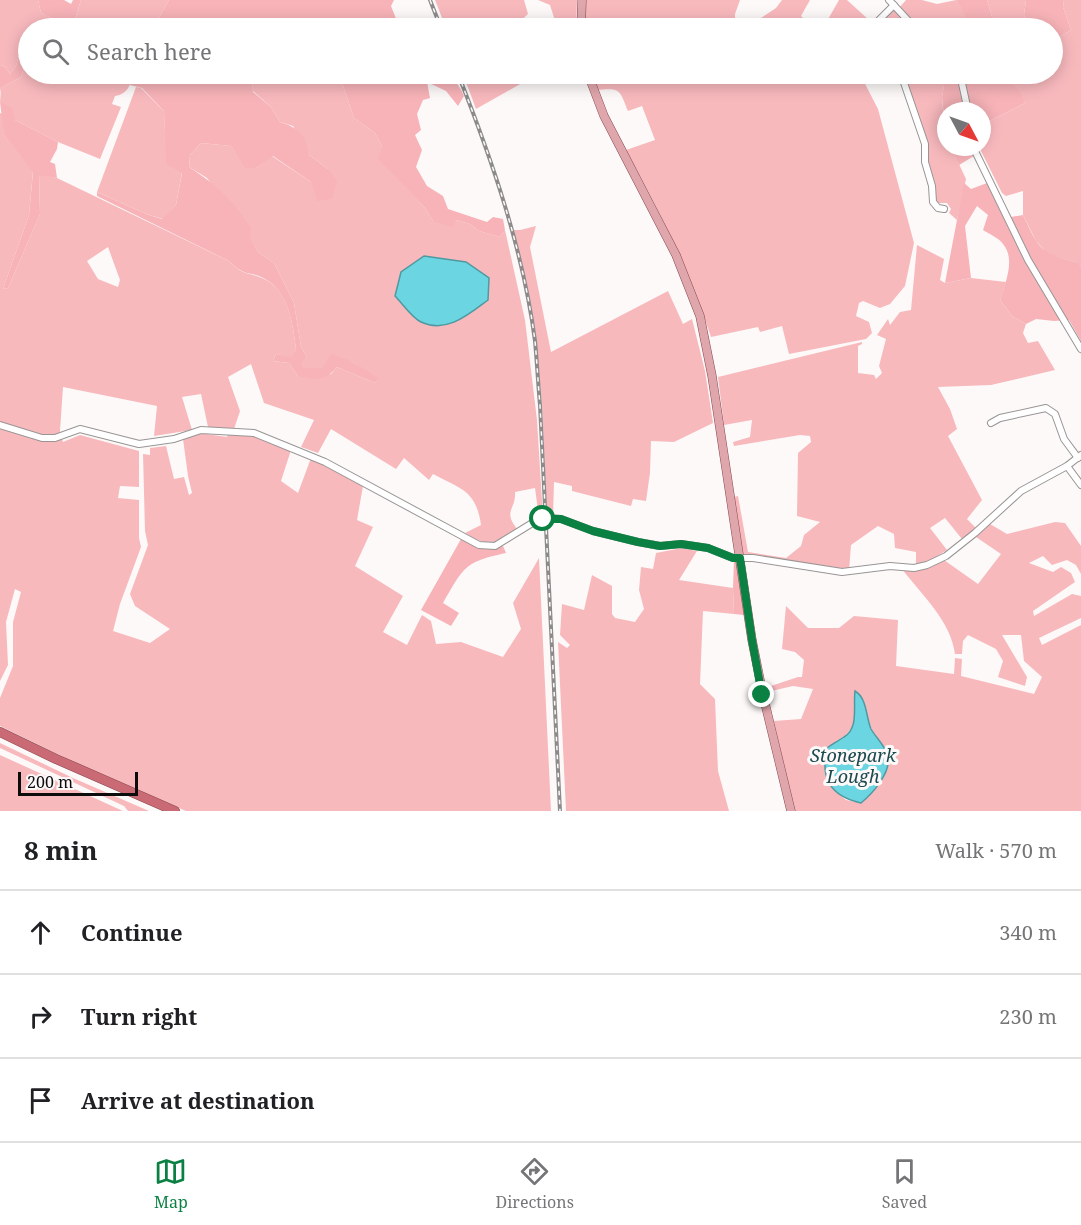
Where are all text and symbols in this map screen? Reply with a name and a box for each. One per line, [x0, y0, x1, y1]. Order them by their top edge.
search box [18, 18, 1063, 84]
icon: search [39, 35, 72, 68]
text: Search here [87, 36, 212, 66]
north arrow [937, 102, 991, 156]
route start [529, 505, 555, 531]
route end [748, 681, 774, 707]
water label: Stonepark Lough [810, 743, 897, 788]
scale bar [18, 769, 138, 796]
text: 200 m [27, 771, 73, 793]
text: 8 min [24, 832, 98, 868]
text: Walk · 570 m [935, 837, 1057, 864]
icon: ahead [24, 916, 57, 949]
text: Continue [81, 917, 183, 947]
text: 340 m [999, 919, 1057, 946]
icon: right [24, 1000, 57, 1033]
text: Turn right [81, 1001, 197, 1031]
text: 230 m [999, 1003, 1057, 1030]
icon: arrive [24, 1084, 57, 1117]
text: Arrive at destination [81, 1085, 315, 1115]
tab: Map [154, 1155, 188, 1213]
tab: Directions [496, 1155, 574, 1213]
tab: Saved [882, 1155, 927, 1213]

